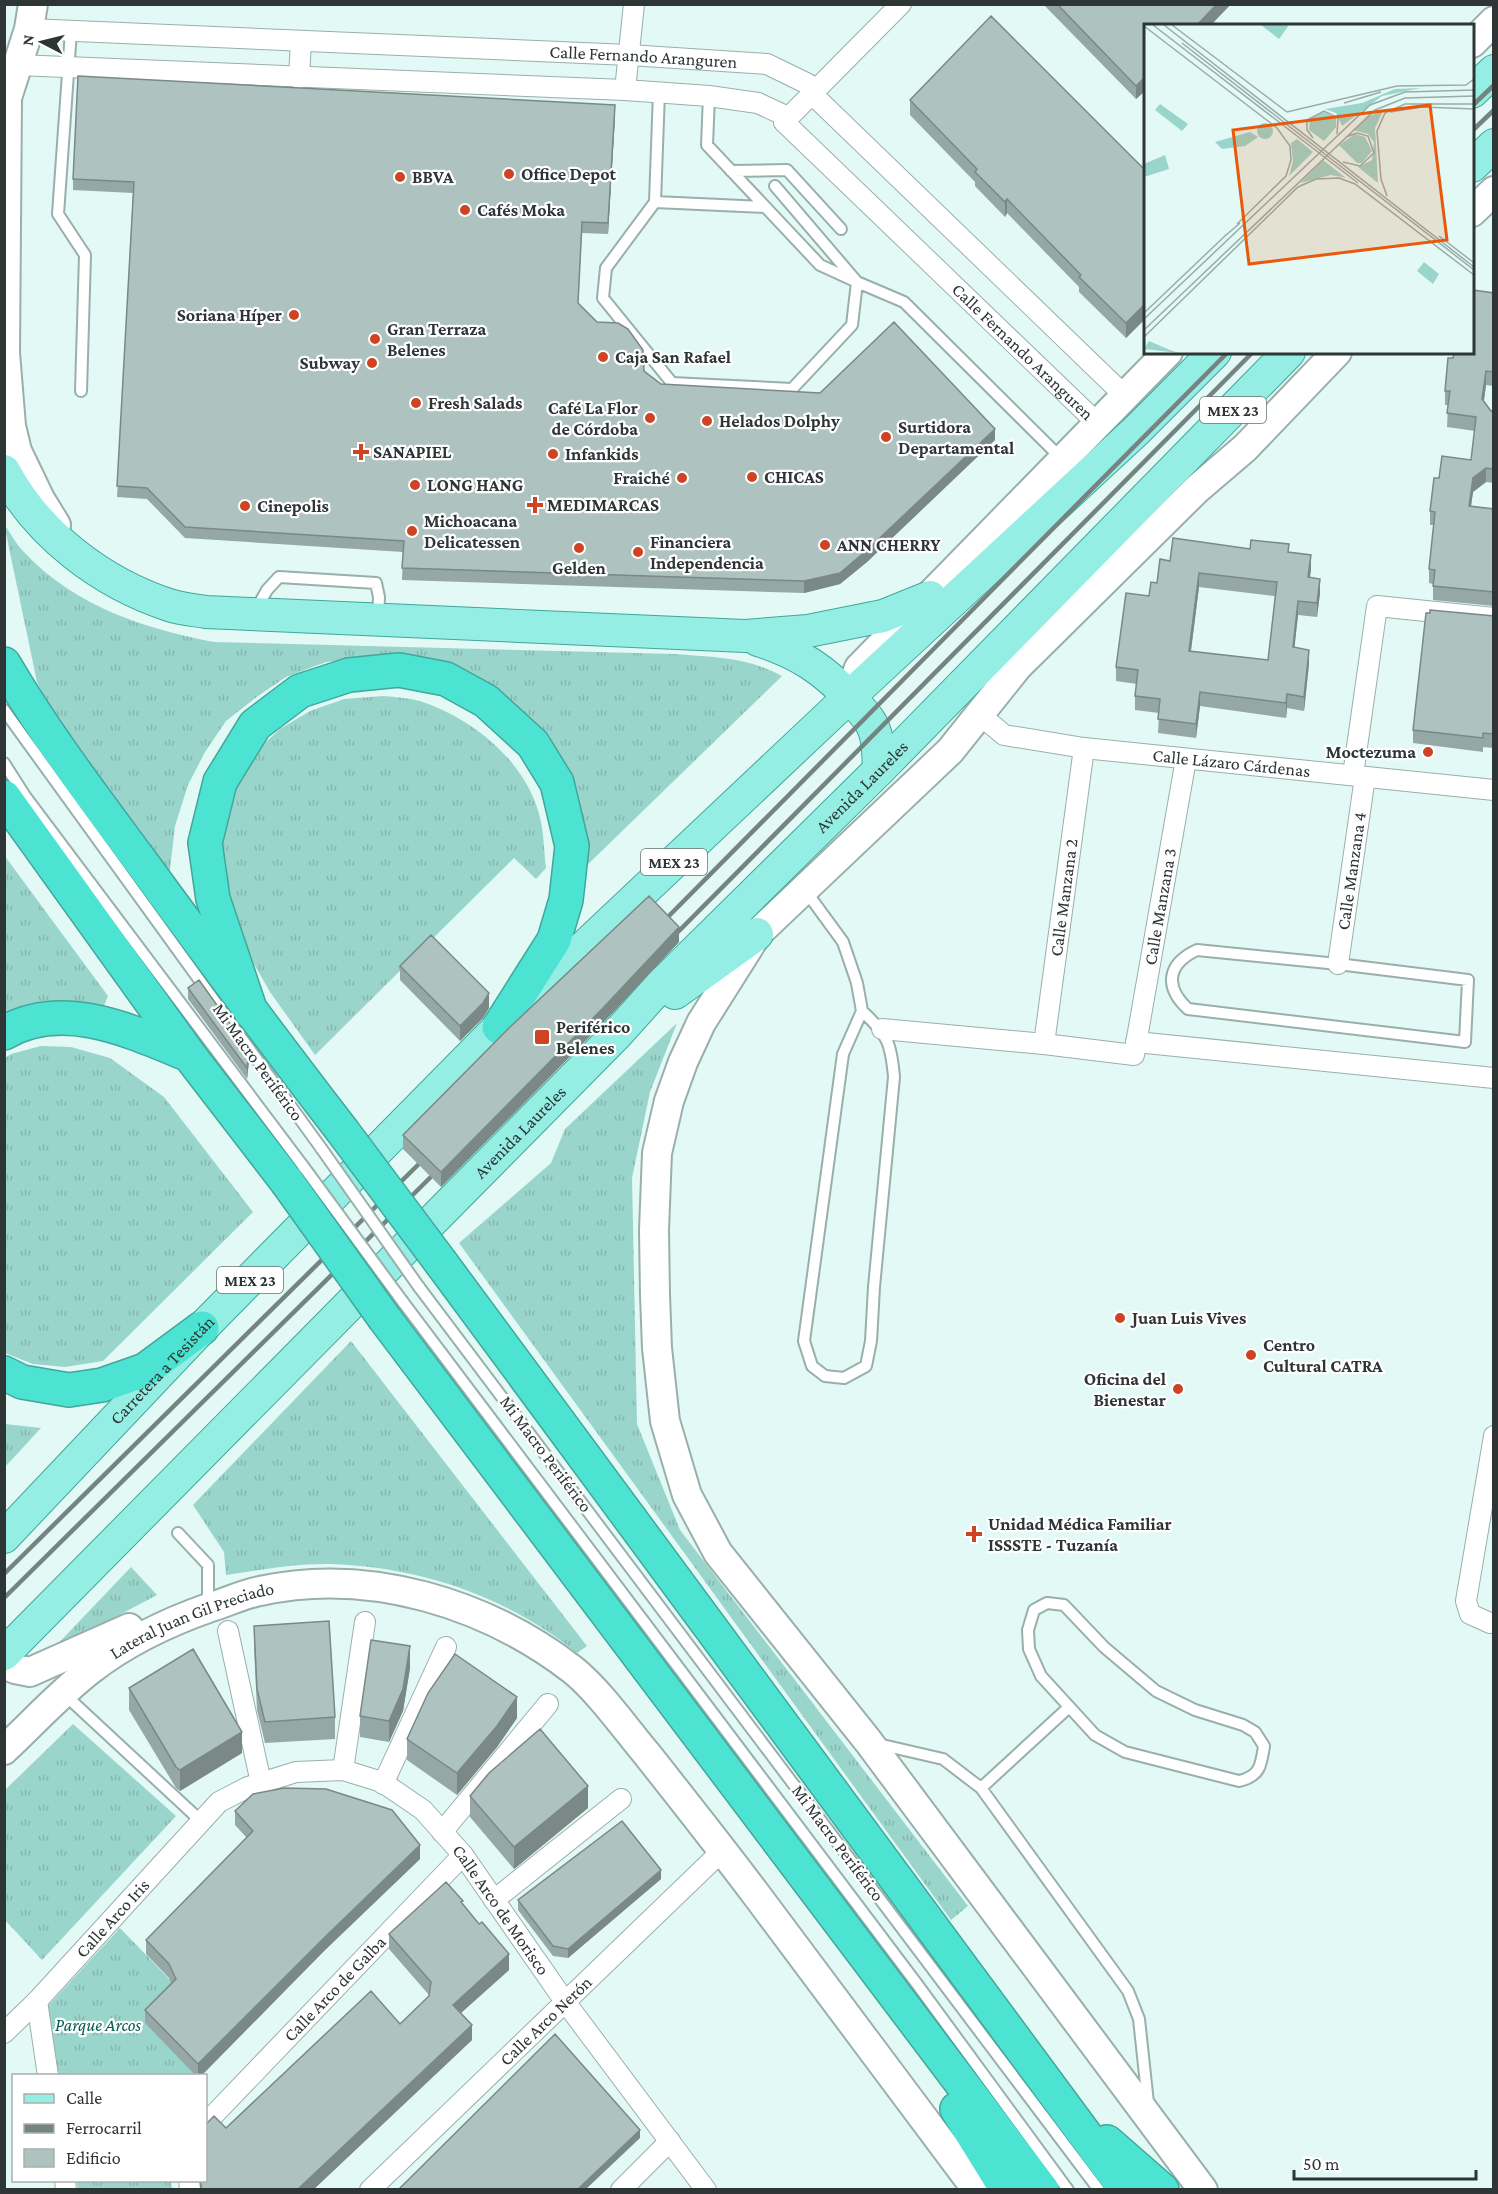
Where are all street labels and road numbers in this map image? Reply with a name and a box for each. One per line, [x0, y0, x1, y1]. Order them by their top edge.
street label: Calle Fernando Aranguren [549, 42, 738, 72]
street label: Calle Fernando Aranguren [948, 279, 1098, 424]
road number: MEX 23 [1200, 397, 1266, 423]
street label: Avenida Laureles [812, 737, 912, 837]
street label: Calle Lázaro Cárdenas [1152, 745, 1311, 781]
street label: Calle Manzana 4 [1333, 811, 1370, 931]
street label: Calle Manzana 2 [1046, 837, 1082, 957]
street label: Calle Manzana 3 [1140, 847, 1180, 967]
road number: MEX 23 [641, 849, 707, 875]
street label: Mi Macro Periférico [209, 999, 307, 1125]
street label: Avenida Laureles [470, 1082, 570, 1182]
road number: MEX 23 [217, 1267, 283, 1293]
street label: Carretera a Tesistán [106, 1311, 219, 1429]
street label: Mi Macro Periférico [496, 1392, 596, 1516]
street label: Lateral Juan Gil Preciado [106, 1578, 276, 1663]
street label: Mi Macro Periférico [788, 1781, 888, 1905]
street label: Calle Arco de Morisco [448, 1840, 554, 1979]
street label: Calle Arco Iris [72, 1875, 153, 1962]
street label: Calle Arco de Galba [280, 1932, 390, 2046]
street label: Calle Arco Nerón [496, 1972, 596, 2070]

